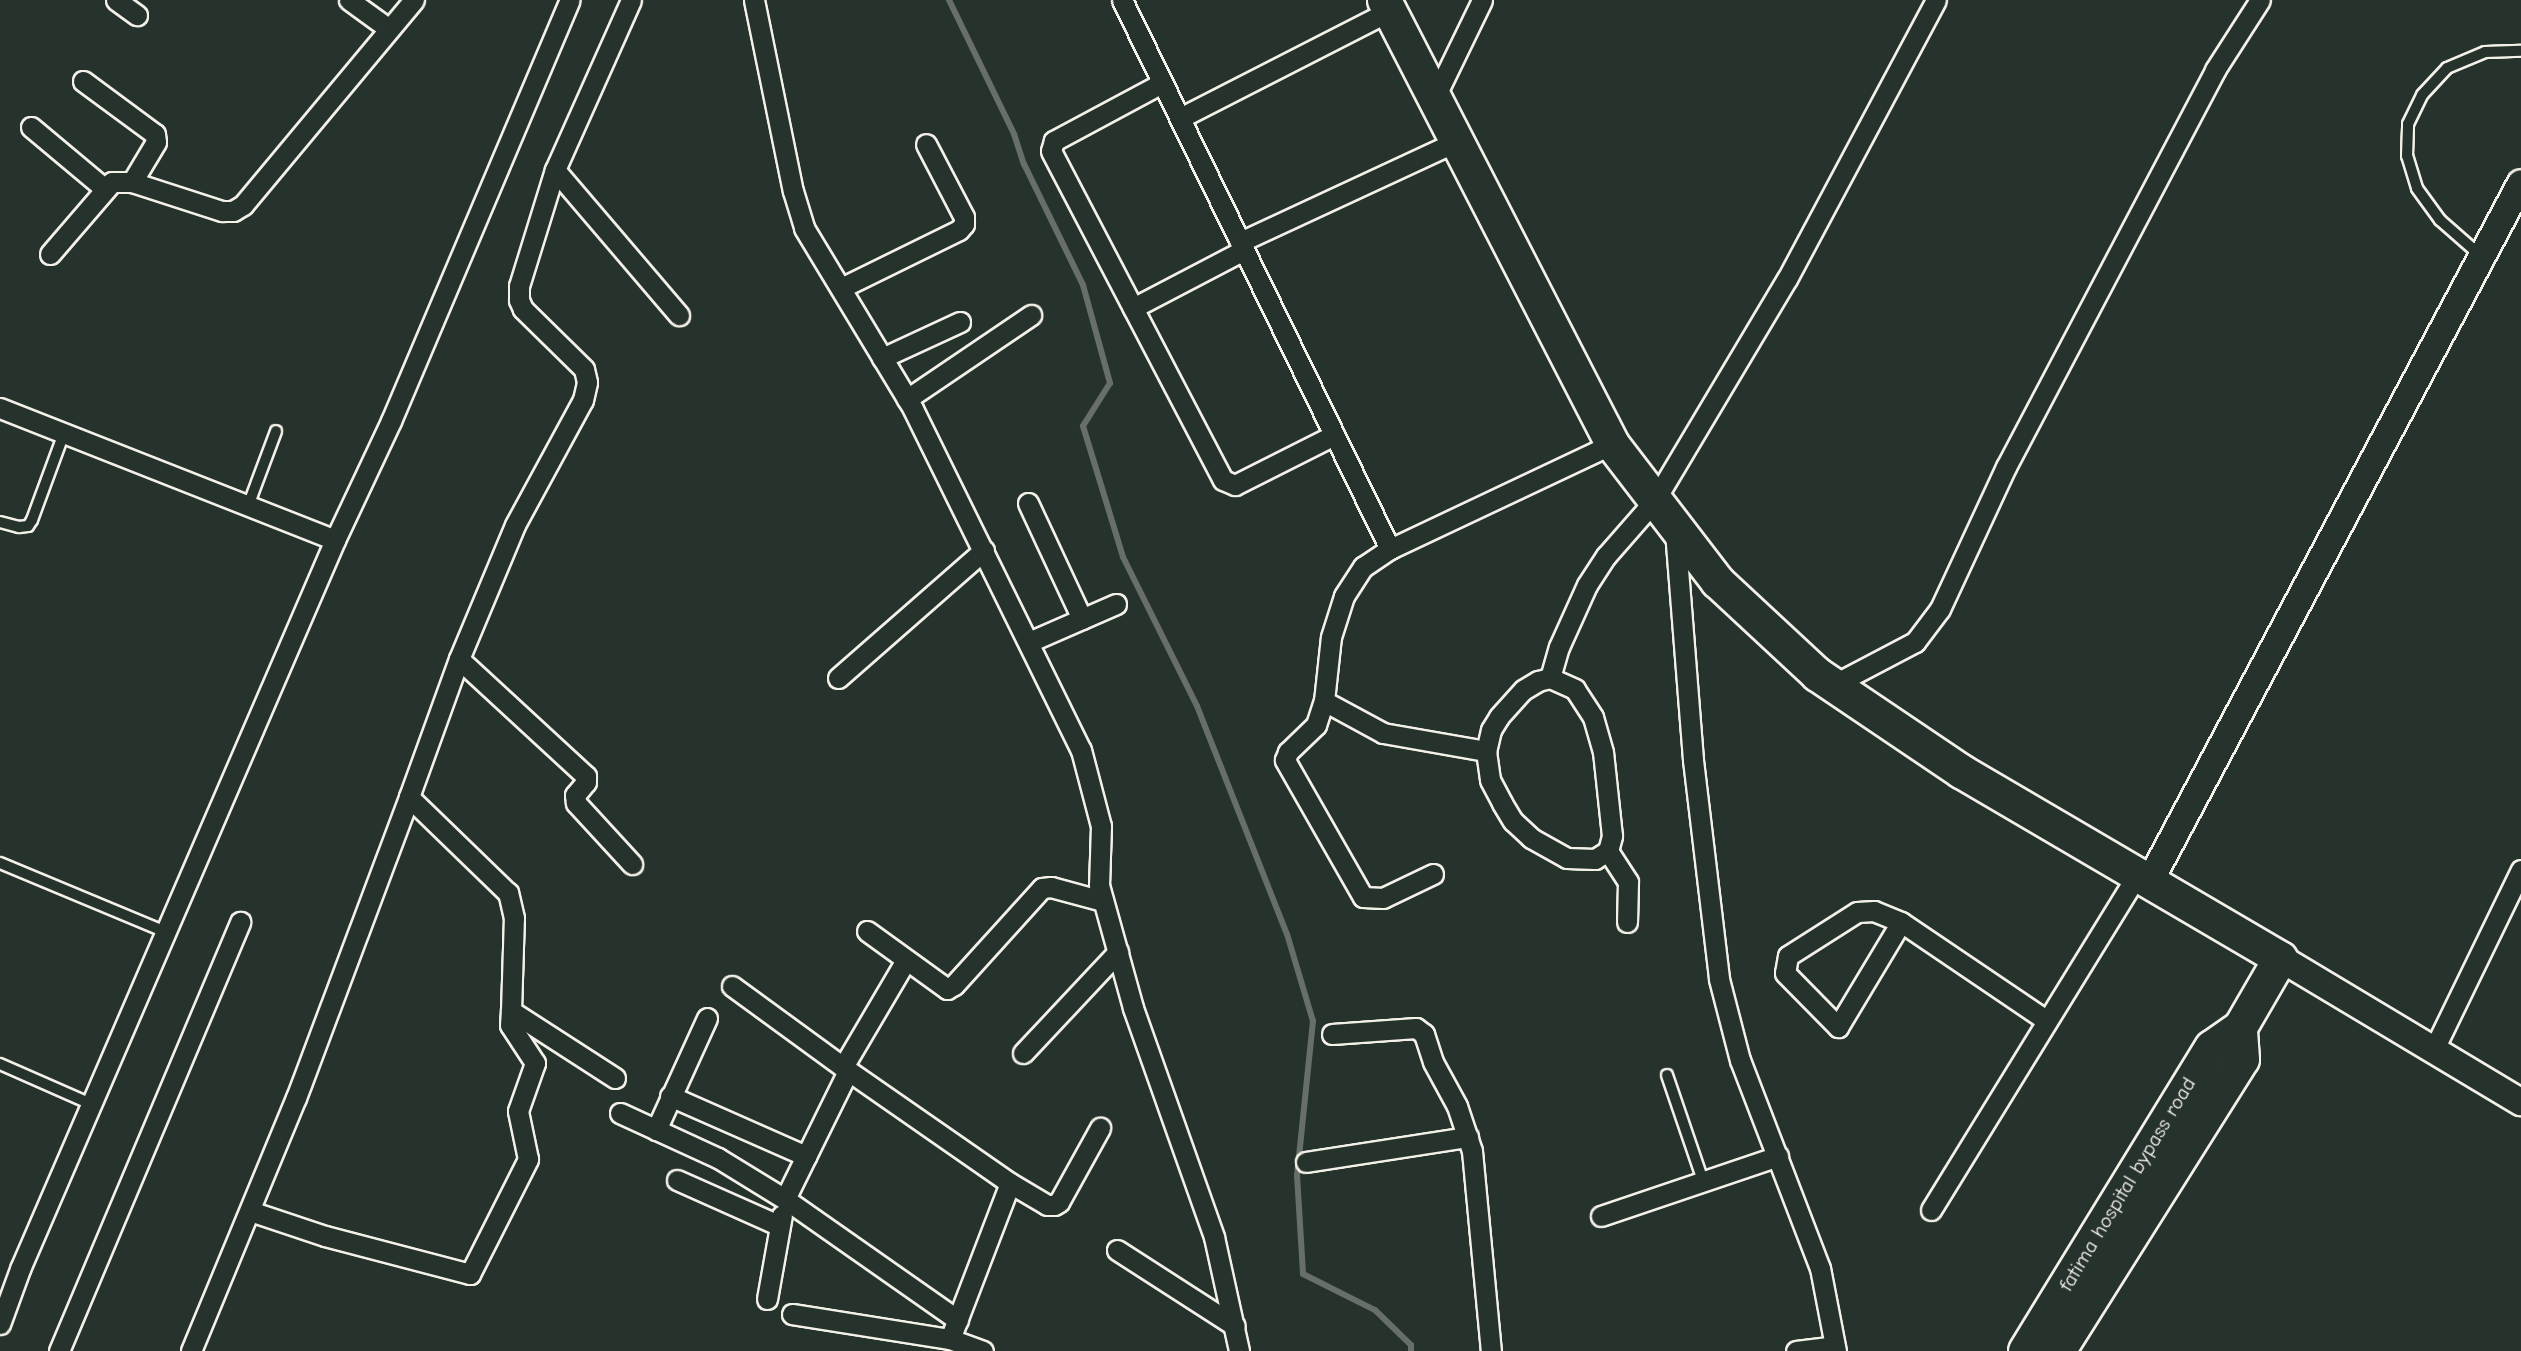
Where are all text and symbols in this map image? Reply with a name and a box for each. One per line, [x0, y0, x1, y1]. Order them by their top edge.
street label: fatima hospital bypass road [2053, 1072, 2201, 1296]

